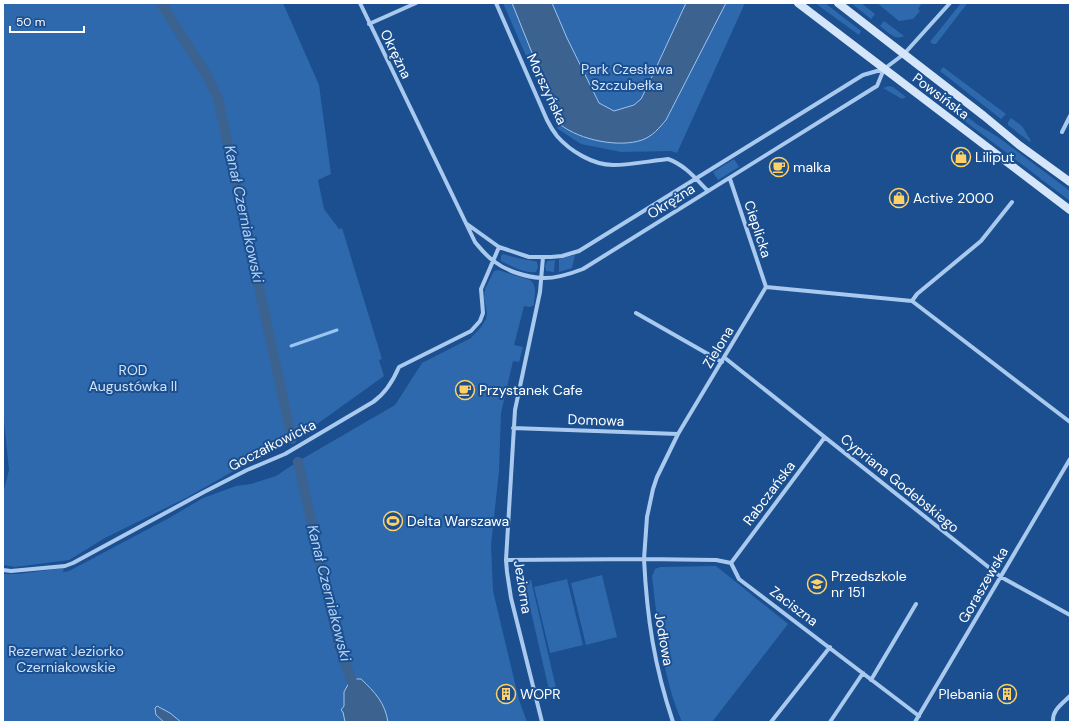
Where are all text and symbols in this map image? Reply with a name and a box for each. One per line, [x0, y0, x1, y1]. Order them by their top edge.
scale bar [10, 8, 84, 34]
text: 50 m [16, 14, 45, 30]
street label: Okrężna [376, 26, 416, 82]
street label: Morszyńska [523, 51, 571, 127]
park label: Park Czesława Szczubełka [581, 60, 673, 94]
street label: Powsińska [909, 69, 973, 123]
water label: Kanał Czerniakowski [220, 143, 268, 285]
shop icon: Liliput [950, 146, 972, 168]
place label: Liliput [975, 148, 1015, 166]
cafe icon: malka [768, 156, 790, 178]
place label: malka [793, 158, 831, 176]
street label: Okrężna [644, 179, 698, 223]
shop icon: Active 2000 [888, 187, 910, 209]
place label: Active 2000 [913, 189, 994, 207]
street label: Cieplicka [740, 198, 776, 260]
street label: Zielona [698, 323, 738, 371]
park label: ROD Augustówka II [89, 361, 177, 395]
cafe icon: Przystanek Cafe [454, 379, 476, 401]
place label: Przystanek Cafe [479, 381, 583, 399]
street label: Domowa [567, 410, 625, 430]
street label: Goczałkowicka [225, 415, 319, 475]
street label: Cypriana Godebskiego [837, 430, 963, 536]
street label: Rabczańska [739, 457, 799, 529]
sports icon: Delta Warszawa [382, 510, 404, 532]
place label: Delta Warszawa [407, 512, 509, 530]
water label: Kanał Czerniakowski [302, 523, 356, 664]
street label: Goraszewska [954, 544, 1012, 626]
street label: Jeziorna [510, 559, 536, 615]
place label: Przedszkole nr 151 [831, 567, 907, 601]
school or university icon: Przedszkole nr 151 [806, 573, 828, 595]
street label: Zaciszna [766, 582, 822, 630]
street label: Jodłowa [650, 611, 678, 667]
park label: Rezerwat Jeziorko Czerniakowskie [8, 642, 124, 676]
building icon: WOPR [495, 683, 517, 705]
building icon: Plebania [996, 683, 1018, 705]
place label: WOPR [520, 685, 560, 703]
place label: Plebania [938, 685, 993, 703]

